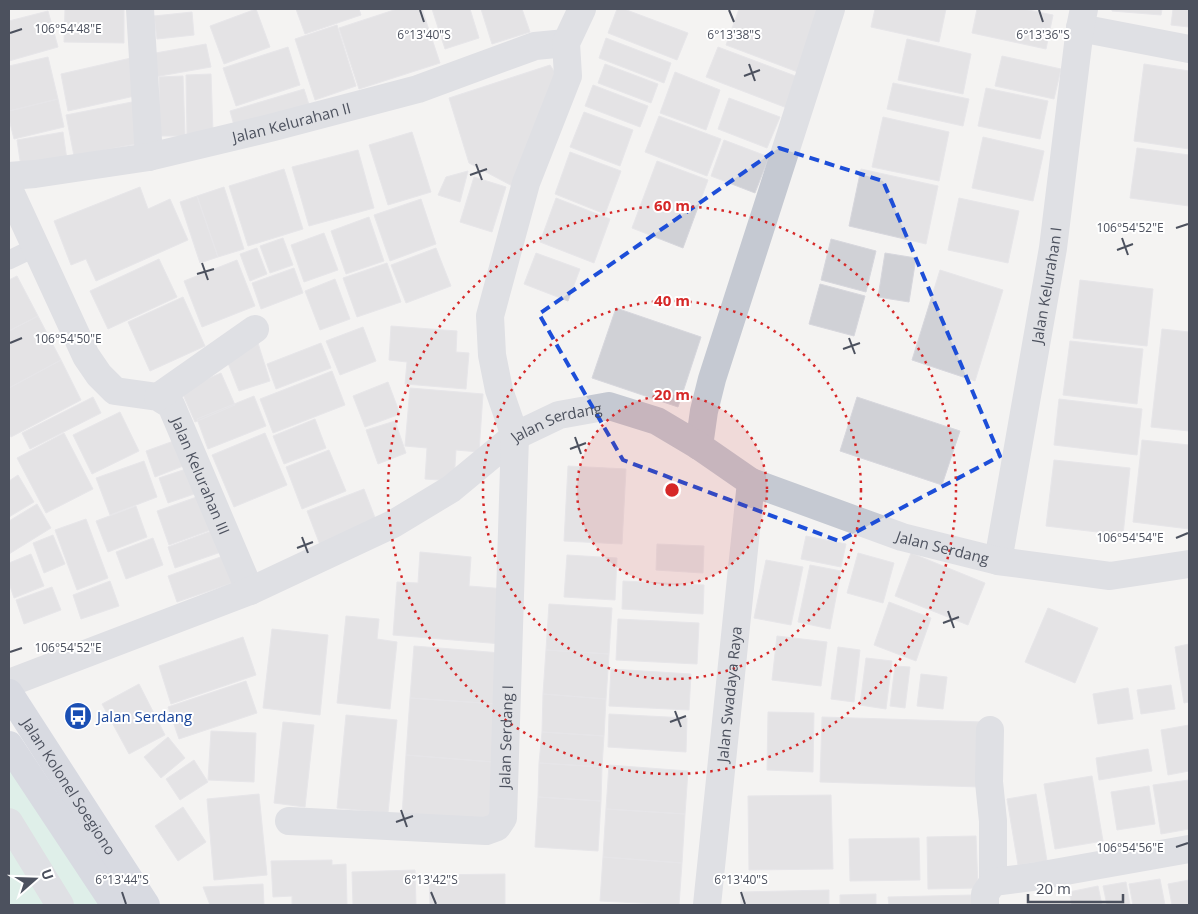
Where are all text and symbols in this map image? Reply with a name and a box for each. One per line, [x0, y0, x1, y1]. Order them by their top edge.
text: 106°54'48"E [34, 20, 102, 37]
text: 6°13'40"S [397, 26, 451, 43]
text: 6°13'38"S [707, 26, 761, 43]
text: 6°13'36"S [1016, 26, 1070, 43]
street label: Jalan Kelurahan II [228, 97, 353, 147]
text: 60 m [654, 195, 690, 215]
text: 106°54'52"E [1096, 219, 1164, 236]
street label: Jalan Kelurahan I [1026, 226, 1065, 347]
text: 40 m [654, 290, 690, 310]
text: 106°54'50"E [34, 330, 102, 347]
text: 20 m [654, 384, 690, 404]
street label: Jalan Serdang [504, 398, 603, 447]
street label: Jalan Kelurahan III [166, 412, 235, 538]
centre of rings [663, 481, 681, 499]
street label: Jalan Serdang [891, 525, 991, 568]
text: 106°54'54"E [1096, 529, 1164, 546]
street label: Jalan Swadaya Raya [712, 625, 746, 765]
text: 106°54'52"E [34, 639, 102, 656]
street label: Jalan Serdang I [494, 685, 517, 791]
bus stop icon: Jalan Serdang [63, 701, 93, 731]
place label: Jalan Serdang [95, 706, 192, 726]
street label: Jalan Kolonel Soegiono [17, 712, 121, 858]
text: 106°54'56"E [1096, 839, 1164, 856]
north arrow [10, 854, 60, 904]
text: U [37, 866, 58, 883]
text: 6°13'44"S [95, 871, 149, 888]
text: 6°13'42"S [404, 871, 458, 888]
text: 6°13'40"S [714, 871, 768, 888]
scale bar [1028, 872, 1123, 904]
text: 20 m [1036, 878, 1071, 898]

